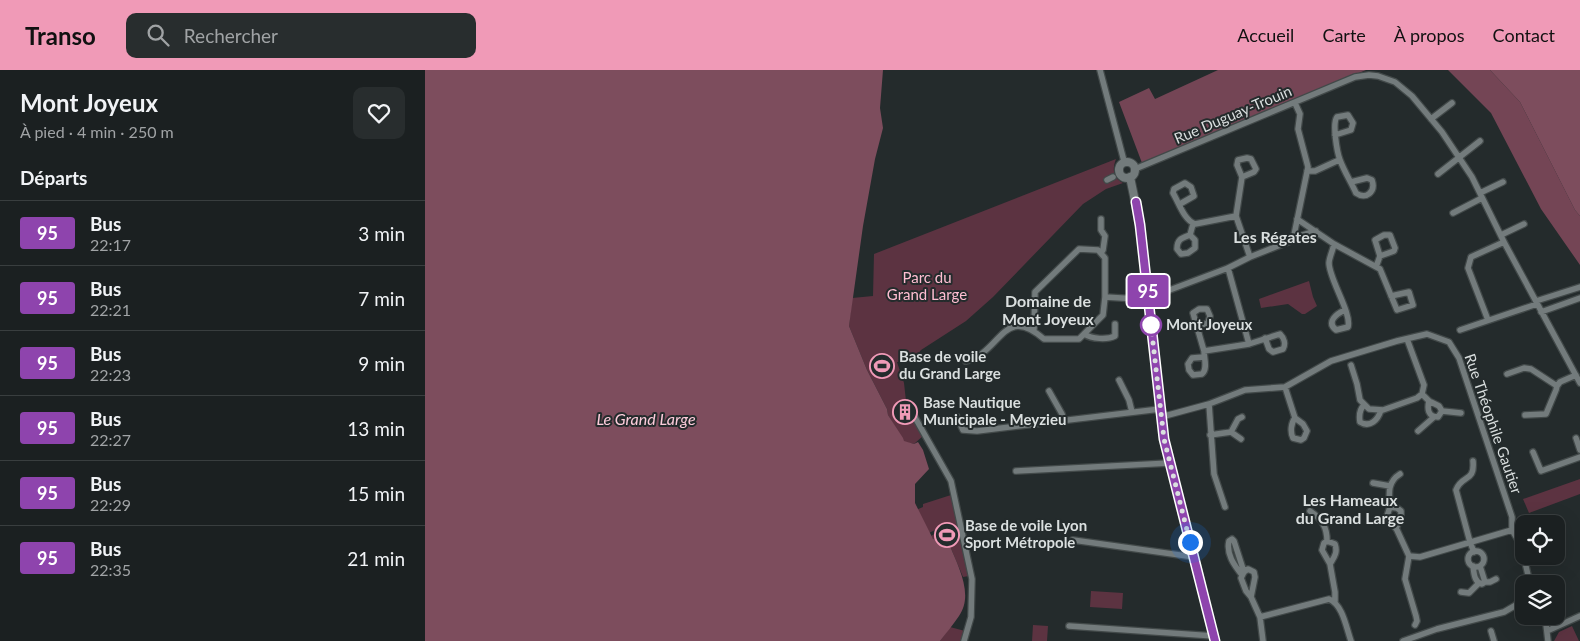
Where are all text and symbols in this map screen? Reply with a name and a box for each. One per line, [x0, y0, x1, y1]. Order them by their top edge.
search box [126, 13, 476, 58]
text: Transo [25, 21, 96, 50]
icon: search [144, 21, 172, 49]
text: Rechercher [184, 24, 278, 47]
text: Accueil [1237, 24, 1294, 46]
text: Carte [1322, 24, 1366, 46]
text: À propos [1394, 24, 1465, 46]
text: Contact [1493, 24, 1555, 46]
street label: Rue Duguay-Trouin [1171, 81, 1294, 147]
button: heart [353, 87, 405, 139]
text: Mont Joyeux [20, 88, 158, 117]
text: À pied · 4 min · 250 m [20, 122, 174, 141]
text: Départs [20, 166, 87, 189]
text: Bus [90, 212, 121, 235]
text: 95 [37, 222, 58, 244]
text: 3 min [358, 222, 405, 245]
district label: Les Régates [1233, 227, 1317, 246]
text: 22:17 [90, 235, 131, 254]
park label: Parc du Grand Large [887, 268, 967, 303]
line badge: 95 [1125, 275, 1171, 307]
text: Bus [90, 277, 121, 300]
text: 95 [1138, 280, 1158, 302]
text: 95 [37, 287, 58, 309]
text: 7 min [358, 287, 405, 310]
district label: Domaine de Mont Joyeux [1002, 291, 1095, 328]
text: 22:21 [90, 300, 131, 319]
marker: Mont Joyeux [1140, 314, 1162, 336]
place label: Mont Joyeux [1166, 315, 1252, 333]
text: Bus [90, 342, 121, 365]
place label: Base de voile du Grand Large [899, 347, 1001, 382]
street label: Rue Théophile Gautier [1461, 351, 1527, 497]
text: 95 [37, 352, 58, 374]
text: 9 min [358, 352, 405, 375]
sports icon: Base de voile du Grand Large [869, 353, 895, 379]
text: 22:23 [90, 365, 131, 384]
place label: Base Nautique Municipale - Meyzieu [923, 393, 1066, 428]
building icon: Base Nautique Municipale - Meyzieu [892, 399, 918, 425]
text: Bus [90, 407, 121, 430]
water label: Le Grand Large [596, 409, 696, 428]
text: 95 [37, 417, 58, 439]
text: 13 min [347, 417, 405, 440]
text: 22:27 [90, 430, 131, 449]
text: Bus [90, 472, 121, 495]
text: 95 [37, 482, 58, 504]
text: 15 min [347, 482, 405, 505]
district label: Les Hameaux du Grand Large [1296, 490, 1405, 527]
text: 22:29 [90, 495, 131, 514]
map controls [1515, 515, 1565, 625]
button: locate [1515, 515, 1565, 565]
place label: Base de voile Lyon Sport Métropole [965, 516, 1087, 551]
sports icon: Base de voile Lyon Sport Métropole [934, 522, 960, 548]
your location [1178, 530, 1203, 555]
text: Bus [90, 537, 121, 560]
text: 95 [37, 547, 58, 569]
text: 21 min [347, 547, 405, 570]
text: 22:35 [90, 560, 131, 579]
button: layers [1515, 575, 1565, 625]

